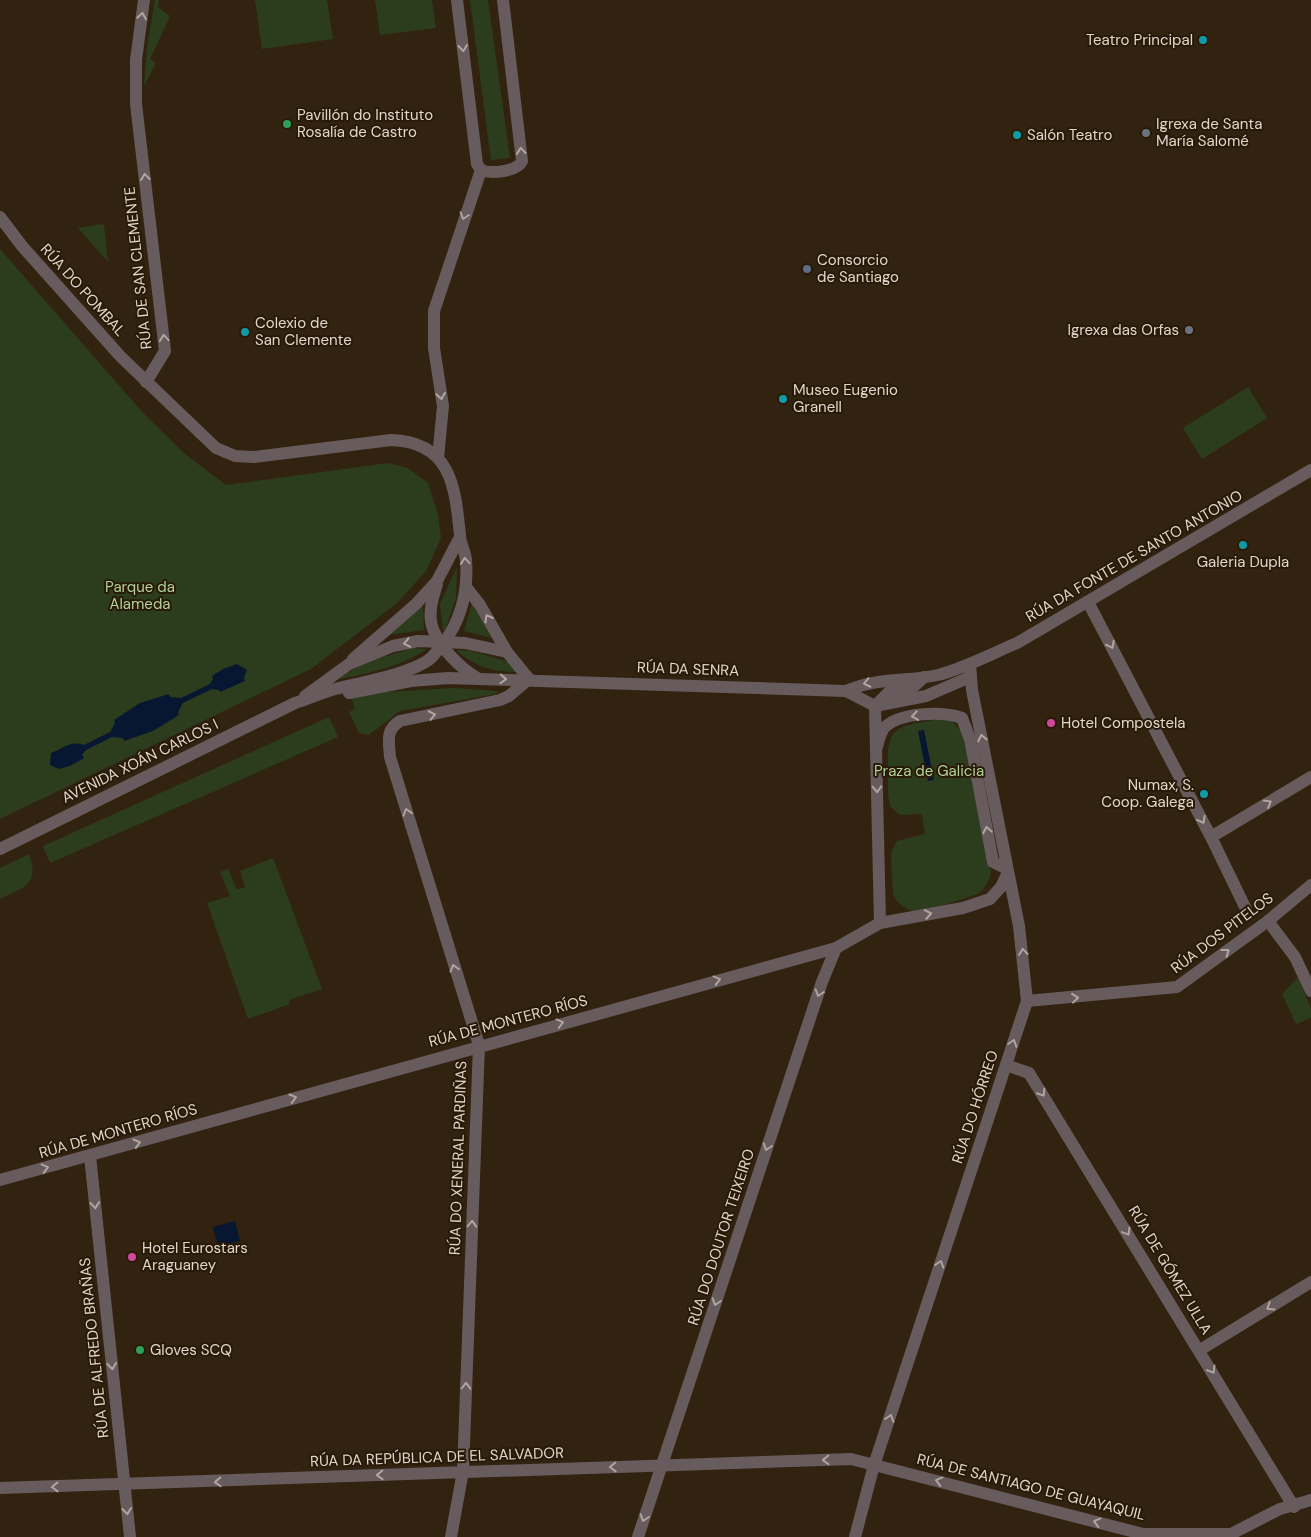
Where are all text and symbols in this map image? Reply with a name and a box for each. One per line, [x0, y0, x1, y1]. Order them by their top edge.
one-way arrow [136, 11, 146, 20]
place label: Teatro Principal [1086, 30, 1193, 50]
marker: Teatro Principal [1197, 34, 1209, 46]
one-way arrow [457, 44, 467, 53]
place label: Pavillón do Instituto Rosalía de Castro [297, 105, 433, 142]
place label: Igrexa de Santa María Salomé [1156, 114, 1262, 151]
marker: Pavillón do Instituto Rosalía de Castro [281, 118, 293, 130]
place label: Salón Teatro [1027, 125, 1112, 145]
marker: Igrexa de Santa María Salomé [1140, 127, 1152, 139]
marker: Salón Teatro [1011, 129, 1023, 141]
one-way arrow [516, 146, 527, 154]
one-way arrow [140, 173, 151, 181]
street label: RÚA DE SAN CLEMENTE [120, 186, 156, 350]
one-way arrow [460, 211, 470, 220]
street label: RÚA DO POMBAL [36, 240, 130, 341]
place label: Consorcio de Santiago [817, 250, 899, 287]
marker: Consorcio de Santiago [801, 263, 813, 275]
place label: Colexio de San Clemente [255, 313, 352, 350]
place label: Igrexa das Orfas [1067, 320, 1179, 340]
marker: Igrexa das Orfas [1183, 324, 1195, 336]
marker: Colexio de San Clemente [239, 326, 251, 338]
one-way arrow [159, 334, 170, 342]
place label: Museo Eugenio Granell [793, 380, 898, 417]
one-way arrow [435, 392, 446, 400]
marker: Museo Eugenio Granell [777, 393, 789, 405]
street label: RÚA DA FONTE DE SANTO ANTONIO [1022, 486, 1246, 626]
marker: Galeria Dupla [1237, 539, 1249, 551]
place label: Galeria Dupla [1197, 552, 1289, 572]
one-way arrow [460, 557, 471, 565]
park label: Parque da Alameda [105, 577, 175, 614]
one-way arrow [484, 615, 494, 624]
one-way arrow [402, 638, 411, 648]
one-way arrow [1105, 640, 1115, 649]
street label: RÚA DA SENRA [637, 657, 739, 681]
one-way arrow [499, 673, 507, 684]
one-way arrow [863, 678, 872, 688]
one-way arrow [427, 710, 436, 720]
one-way arrow [911, 711, 920, 721]
place label: Hotel Compostela [1061, 713, 1186, 733]
street label: AVENIDA XOÁN CARLOS I [58, 714, 222, 808]
marker: Hotel Compostela [1045, 717, 1057, 729]
one-way arrow [977, 734, 988, 743]
park label: Praza de Galicia [874, 761, 984, 781]
place label: Numax, S. Coop. Galega [1101, 775, 1194, 812]
one-way arrow [872, 786, 882, 794]
marker: Numax, S. Coop. Galega [1198, 788, 1210, 800]
one-way arrow [1262, 799, 1271, 809]
one-way arrow [402, 809, 412, 817]
one-way arrow [1196, 815, 1206, 824]
one-way arrow [982, 825, 992, 834]
street label: RÚA DOS PITELOS [1167, 888, 1277, 978]
one-way arrow [924, 909, 932, 919]
one-way arrow [1018, 948, 1029, 956]
one-way arrow [1220, 950, 1229, 958]
one-way arrow [450, 964, 460, 972]
one-way arrow [712, 975, 721, 986]
one-way arrow [814, 989, 824, 997]
street label: RÚA DE MONTERO RÍOS [426, 990, 590, 1052]
one-way arrow [1072, 993, 1080, 1004]
one-way arrow [556, 1018, 565, 1029]
one-way arrow [1007, 1039, 1017, 1048]
street label: RÚA DO HÓRREO [947, 1048, 1003, 1166]
street label: RÚA DO XENERAL PARDIÑAS [445, 1060, 471, 1255]
one-way arrow [1036, 1088, 1045, 1097]
one-way arrow [289, 1094, 297, 1104]
street label: RÚA DE MONTERO RÍOS [37, 1099, 200, 1163]
one-way arrow [133, 1138, 141, 1149]
one-way arrow [763, 1143, 773, 1151]
street label: RÚA DO DOUTOR TEIXEIRO [683, 1146, 759, 1328]
one-way arrow [41, 1164, 49, 1174]
one-way arrow [89, 1201, 100, 1209]
street label: RÚA DE GÓMEZ ULLA [1124, 1202, 1216, 1338]
one-way arrow [467, 1219, 477, 1227]
one-way arrow [1121, 1226, 1131, 1235]
place label: Hotel Eurostars Araguaney [142, 1238, 248, 1275]
marker: Hotel Eurostars Araguaney [126, 1251, 138, 1263]
street label: RÚA DE ALFREDO BRAÑAS [75, 1257, 113, 1439]
one-way arrow [935, 1260, 945, 1269]
one-way arrow [712, 1297, 722, 1305]
one-way arrow [1266, 1301, 1275, 1311]
place label: Gloves SCQ [150, 1340, 232, 1360]
marker: Gloves SCQ [134, 1344, 146, 1356]
one-way arrow [106, 1363, 117, 1371]
one-way arrow [1206, 1365, 1215, 1374]
one-way arrow [461, 1382, 471, 1390]
one-way arrow [884, 1415, 894, 1423]
street label: RÚA DA REPÚBLICA DE EL SALVADOR [310, 1443, 564, 1471]
street label: RÚA DE SANTIAGO DE GUAYAQUIL [915, 1449, 1147, 1525]
one-way arrow [822, 1455, 830, 1465]
one-way arrow [609, 1462, 616, 1472]
one-way arrow [376, 1469, 384, 1480]
one-way arrow [213, 1476, 221, 1487]
one-way arrow [935, 1476, 944, 1487]
one-way arrow [51, 1482, 58, 1492]
one-way arrow [121, 1508, 132, 1516]
one-way arrow [640, 1513, 650, 1522]
one-way arrow [1092, 1517, 1101, 1528]

